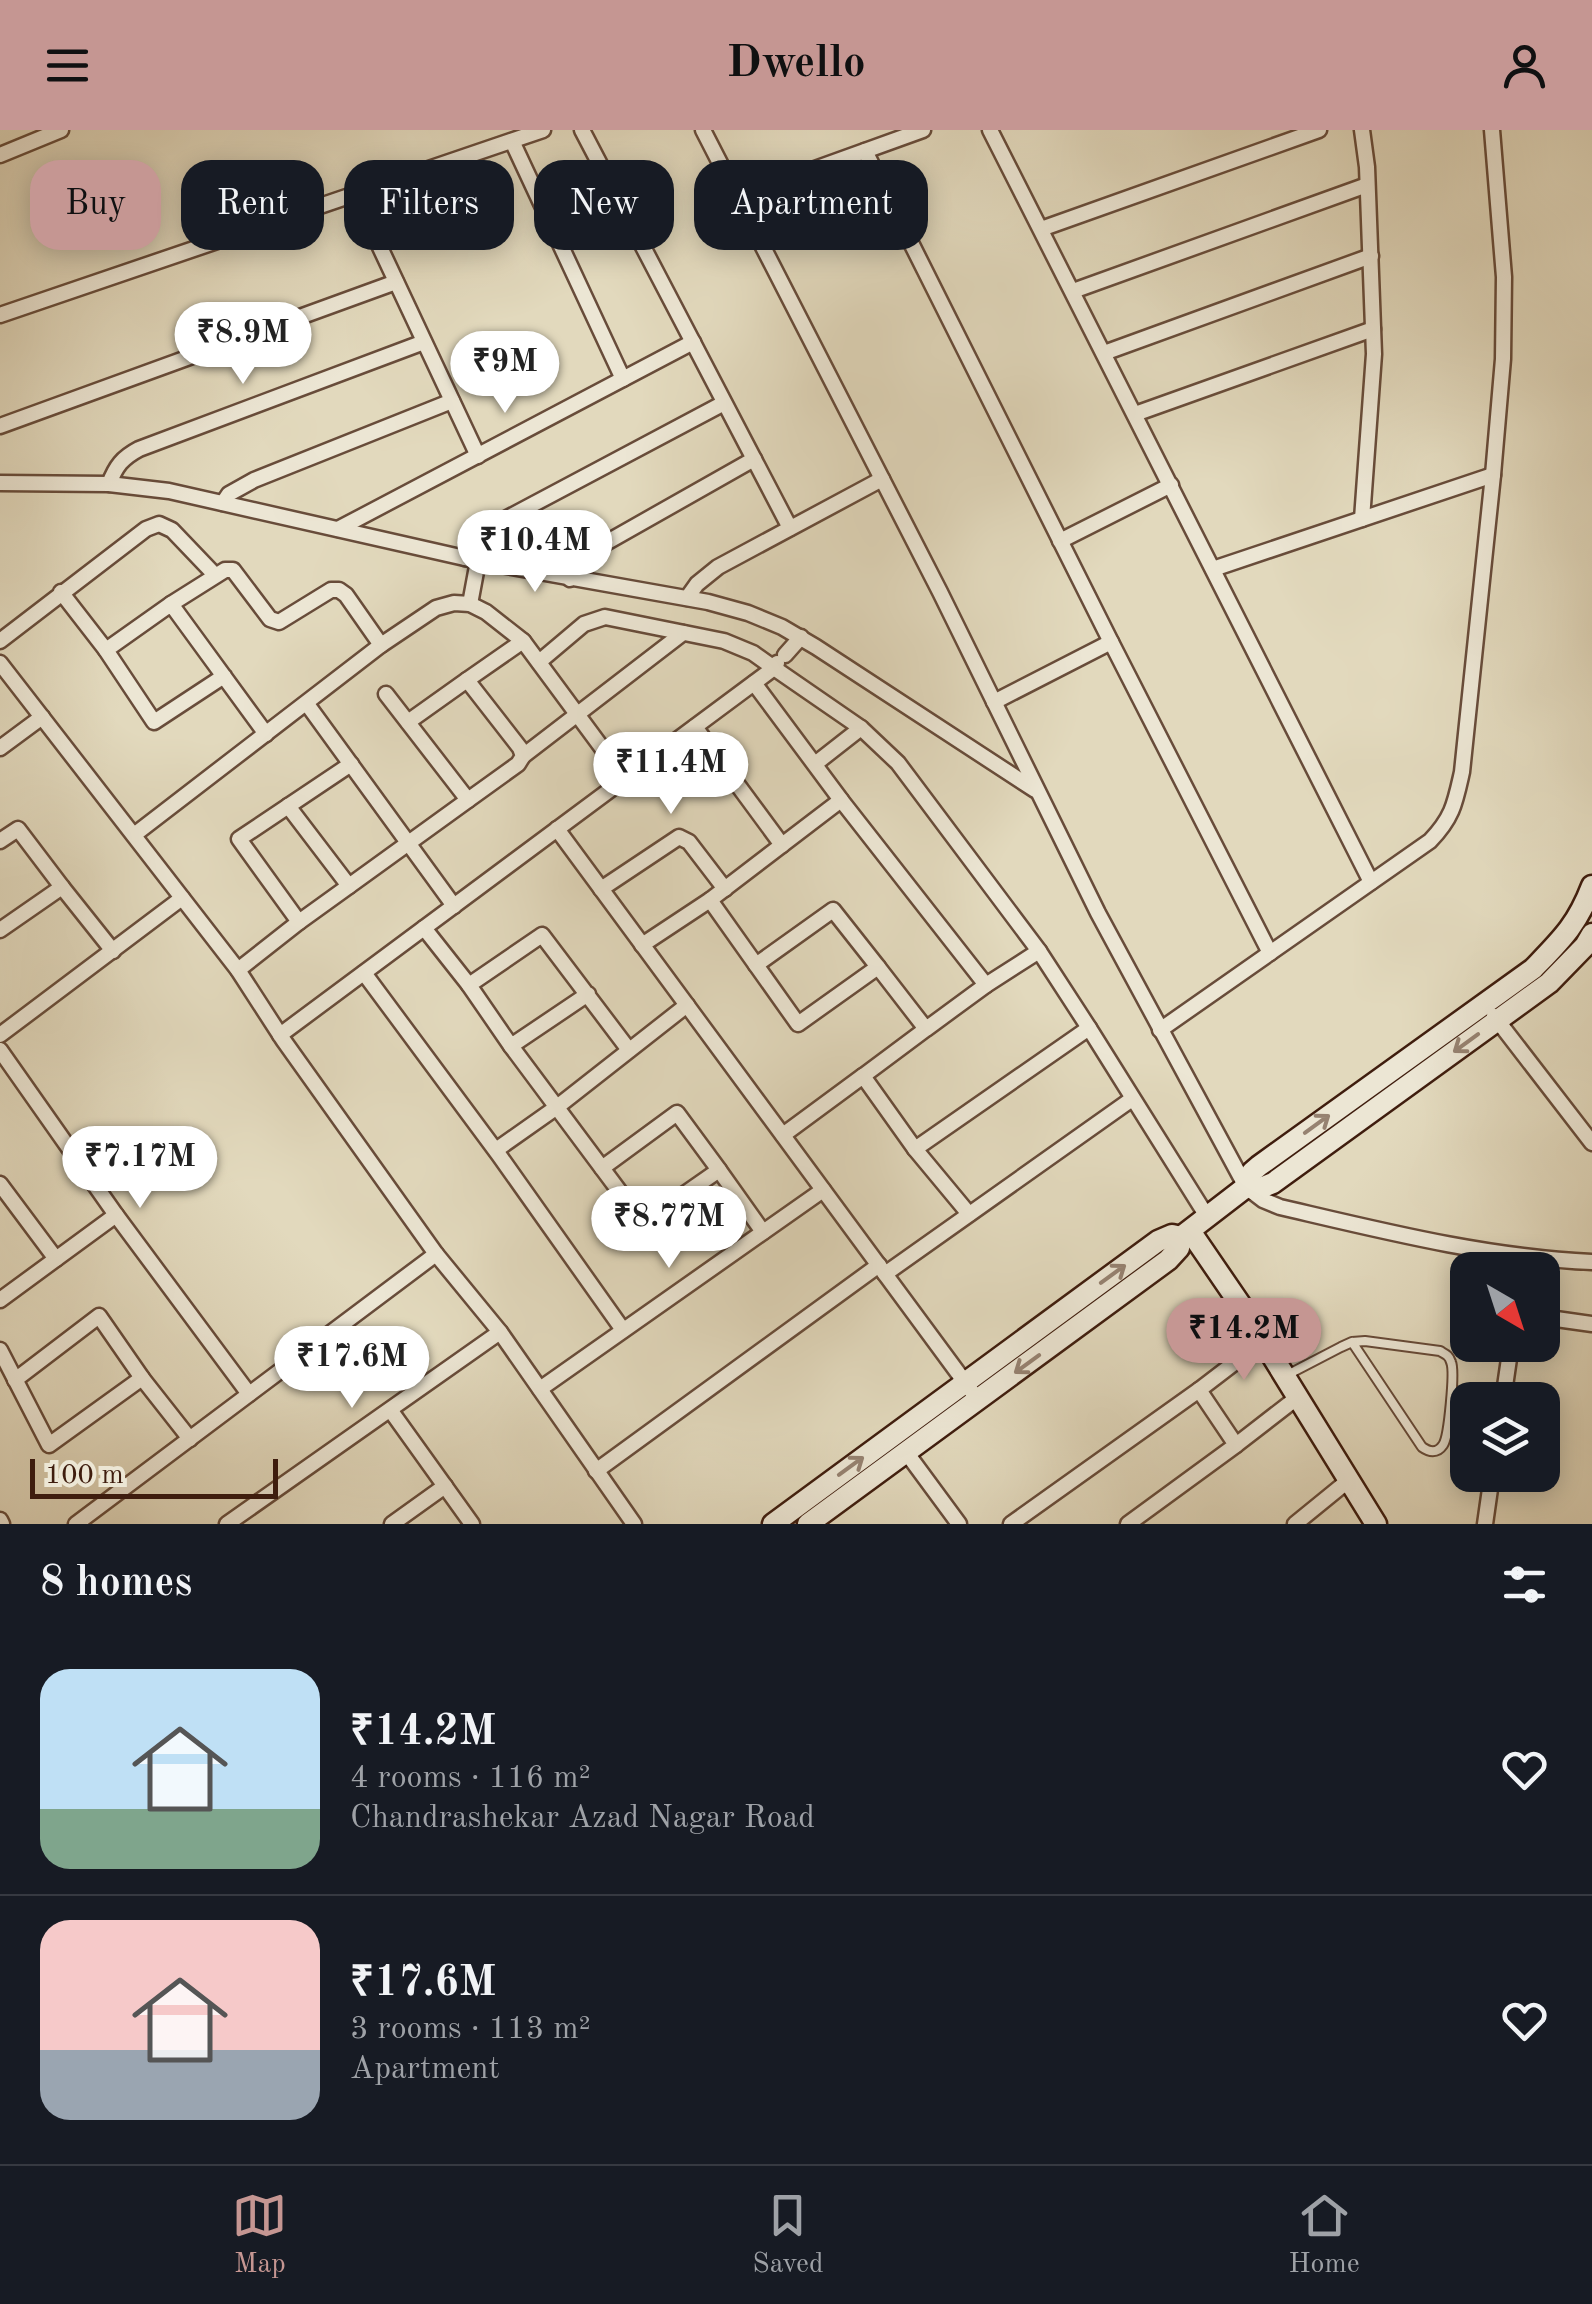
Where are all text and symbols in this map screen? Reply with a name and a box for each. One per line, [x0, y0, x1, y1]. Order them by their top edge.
icon: menu [40, 38, 95, 93]
icon: person [1497, 38, 1552, 93]
text: Dwello [726, 42, 866, 87]
chip: Buy [30, 160, 161, 250]
chip: Rent [181, 160, 324, 250]
chip: Filters [344, 160, 514, 250]
chip: New [534, 160, 674, 250]
chip: Apartment [694, 160, 928, 250]
pin: ₹8.9M [173, 302, 313, 387]
text: ₹8.9M [197, 318, 289, 350]
pin: ₹9M [457, 331, 553, 416]
text: ₹9M [472, 347, 538, 379]
pin: ₹10.4M [454, 510, 616, 595]
text: ₹10.4M [479, 526, 591, 558]
pin: ₹11.4M [590, 732, 752, 817]
text: ₹11.4M [615, 748, 727, 780]
one-way arrow [1453, 1032, 1480, 1053]
one-way arrow [1303, 1114, 1331, 1135]
pin: ₹7.17M [59, 1126, 221, 1211]
text: ₹7.17M [84, 1142, 196, 1174]
pin: ₹8.77M [588, 1186, 750, 1271]
text: ₹8.77M [613, 1202, 725, 1234]
north arrow [1450, 1252, 1560, 1362]
map controls [1450, 1252, 1560, 1492]
one-way arrow [1099, 1264, 1126, 1285]
pin: ₹14.2M [1163, 1298, 1325, 1383]
text: ₹14.2M [1188, 1314, 1300, 1346]
pin: ₹17.6M [271, 1326, 433, 1411]
text: ₹17.6M [296, 1342, 408, 1374]
one-way arrow [1013, 1353, 1041, 1374]
button: layers [1450, 1382, 1560, 1492]
scale bar [30, 1454, 278, 1498]
one-way arrow [837, 1456, 864, 1477]
text: 100 m [45, 1462, 124, 1490]
icon: filters [1497, 1557, 1552, 1612]
text: 8 homes [40, 1563, 192, 1605]
icon: home [120, 1709, 240, 1829]
text: ₹14.2M [350, 1712, 496, 1754]
icon: heart [1497, 1742, 1552, 1797]
text: 4 rooms · 116 m² [350, 1763, 591, 1795]
text: Chandrashekar Azad Nagar Road [350, 1803, 815, 1835]
icon: home [120, 1960, 240, 2080]
text: ₹17.6M [350, 1963, 496, 2005]
icon: heart [1497, 1993, 1552, 2048]
text: 3 rooms · 113 m² [350, 2014, 591, 2046]
text: Apartment [350, 2054, 500, 2086]
tab: Map [232, 2188, 287, 2283]
tab: Saved [752, 2188, 824, 2283]
tab: Home [1288, 2188, 1360, 2283]

